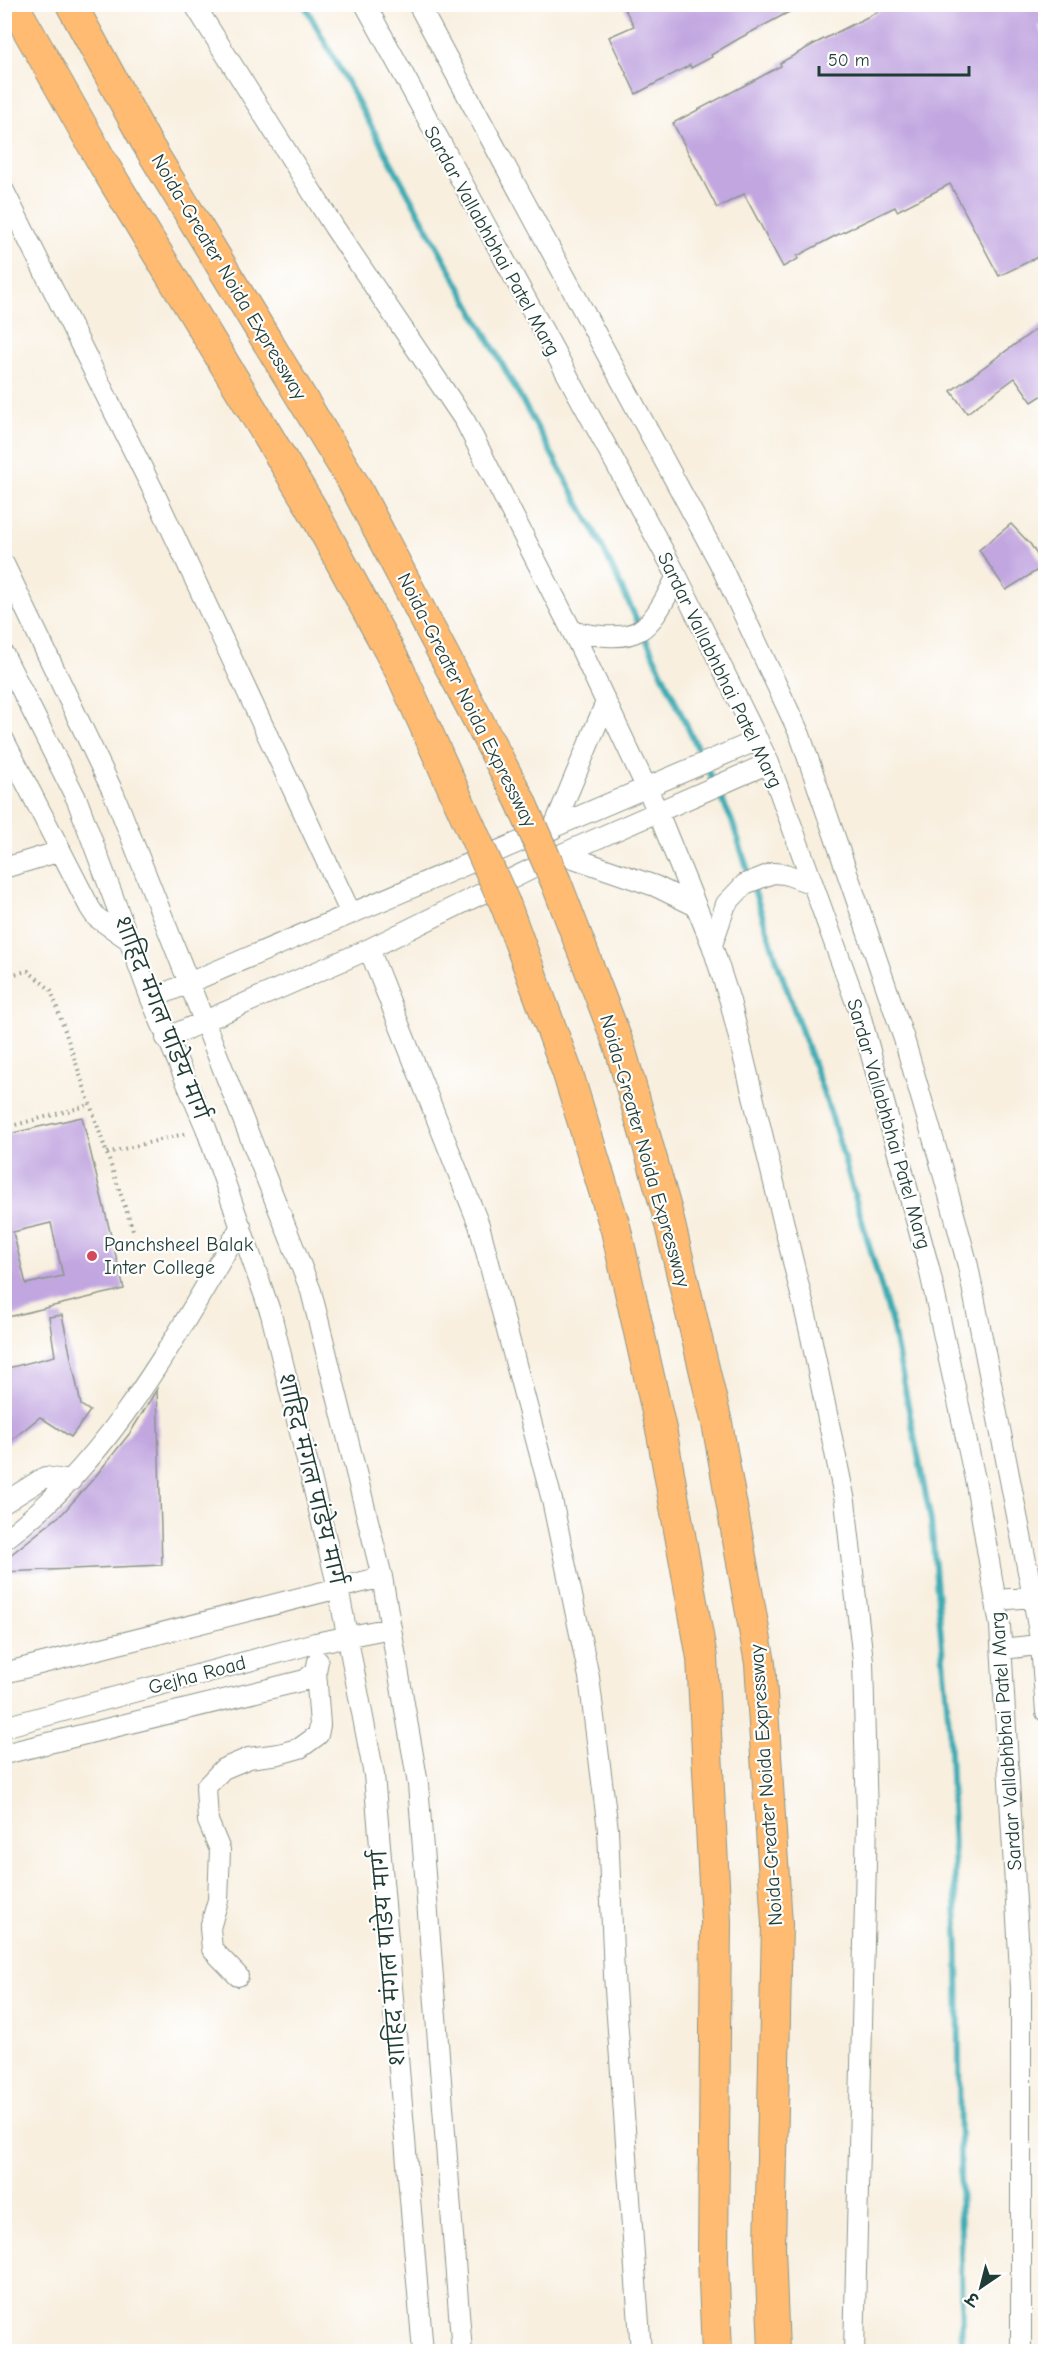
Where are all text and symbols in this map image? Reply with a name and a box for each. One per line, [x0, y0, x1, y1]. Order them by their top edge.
scale bar [819, 39, 969, 77]
text: 50 m [828, 50, 870, 71]
street label: Sardar Vallabhbhai Patel Marg [419, 122, 565, 360]
street label: Noida-Greater Noida Expressway [146, 150, 312, 404]
street label: Sardar Vallabhbhai Patel Marg [653, 548, 787, 792]
street label: Noida-Greater Noida Expressway [393, 569, 541, 831]
street label: शाहिद मंगल पांडेय मार्ग [110, 911, 217, 1124]
street label: Sardar Vallabhbhai Patel Marg [842, 996, 936, 1252]
street label: Noida-Greater Noida Expressway [595, 1012, 695, 1290]
place label: Panchsheel Balak Inter College [104, 1233, 254, 1279]
marker: Panchsheel Balak Inter College [85, 1249, 99, 1263]
street label: शाहिद मंगल पांडेय मार्ग [274, 1370, 354, 1588]
street label: Sardar Vallabhbhai Patel Marg [985, 1611, 1027, 1871]
street label: Noida-Greater Noida Expressway [745, 1643, 787, 1927]
street label: Gejha Road [146, 1651, 248, 1699]
street label: शाहिद मंगल पांडेय मार्ग [363, 1848, 410, 2068]
north arrow [951, 2257, 1011, 2317]
text: उ [962, 2287, 984, 2310]

